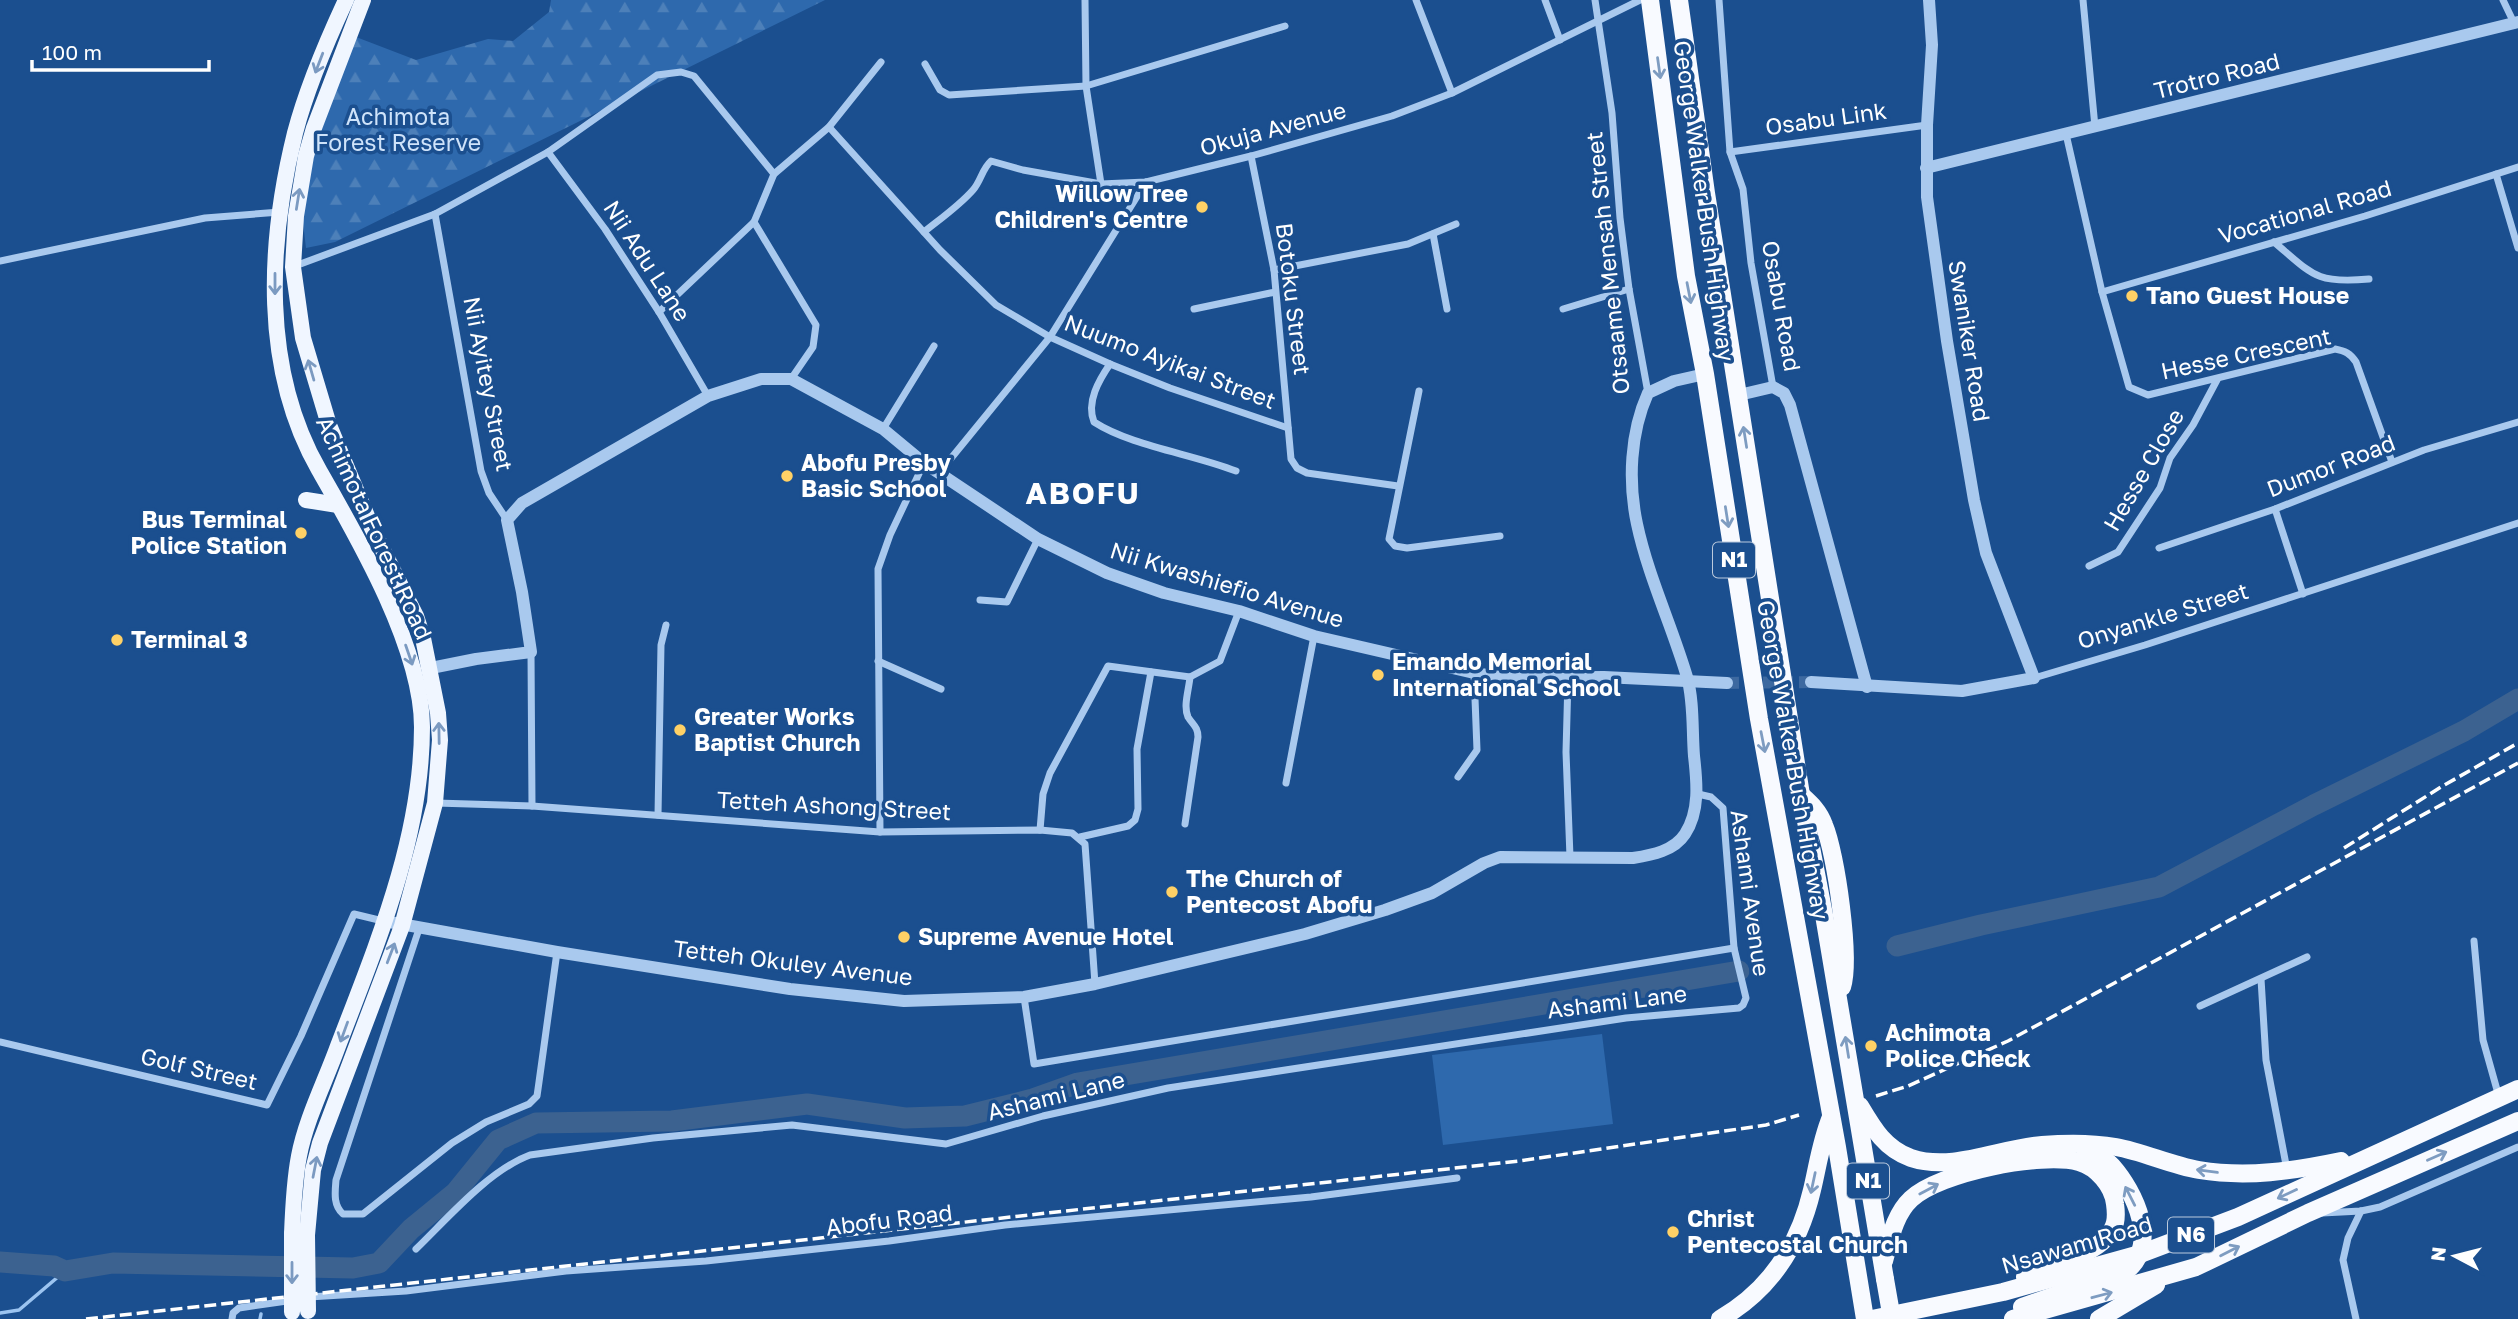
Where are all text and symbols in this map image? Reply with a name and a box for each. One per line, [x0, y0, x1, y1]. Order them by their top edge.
scale bar [32, 28, 208, 72]
street label: George Walker Bush Highway [1669, 38, 1741, 363]
text: 100 m [42, 39, 102, 65]
street label: Trotro Road [2151, 46, 2283, 104]
one-way arrow [312, 51, 325, 73]
one-way arrow [1653, 56, 1666, 78]
street label: Okuja Avenue [1197, 95, 1349, 161]
street label: Osabu Link [1763, 96, 1888, 140]
park label: Achimota Forest Reserve [315, 102, 481, 156]
street label: Otsaame Mensah Street [1579, 130, 1635, 396]
street label: Vocational Road [2215, 173, 2395, 249]
place label: Willow Tree Children's Centre [994, 179, 1188, 233]
one-way arrow [292, 188, 305, 211]
street label: Nii Adu Lane [598, 195, 697, 326]
marker: Willow Tree Children's Centre [1194, 199, 1210, 215]
street label: Botoku Street [1271, 221, 1317, 376]
street label: Osabu Road [1757, 238, 1807, 373]
street label: Swaniker Road [1943, 258, 1997, 423]
one-way arrow [268, 273, 282, 296]
one-way arrow [1683, 281, 1697, 304]
place label: Tano Guest House [2146, 281, 2349, 309]
marker: Tano Guest House [2124, 288, 2140, 304]
street label: Nii Ayitey Street [458, 294, 520, 474]
street label: Nuumo Ayikai Street [1061, 308, 1280, 414]
street label: Hesse Crescent [2158, 321, 2333, 385]
one-way arrow [304, 359, 317, 381]
street label: Hesse Close [2097, 403, 2189, 536]
street label: Achimota Forest Road [311, 412, 439, 644]
one-way arrow [1738, 426, 1751, 449]
street label: Dumor Road [2262, 428, 2399, 502]
place label: Abofu Presby Basic School [801, 448, 951, 502]
marker: Abofu Presby Basic School [779, 468, 795, 484]
district label: ABOFU [1025, 475, 1141, 511]
place label: Bus Terminal Police Station [131, 505, 287, 559]
one-way arrow [1721, 505, 1734, 528]
marker: Bus Terminal Police Station [293, 525, 309, 541]
street label: Nii Kwashiefio Avenue [1107, 535, 1347, 633]
road number: N1 [1713, 542, 1755, 578]
street label: Onyankle Street [2074, 576, 2252, 654]
street label: George Walker Bush Highway [1752, 598, 1836, 922]
place label: Terminal 3 [131, 625, 248, 653]
marker: Terminal 3 [109, 632, 125, 648]
one-way arrow [403, 644, 416, 666]
place label: Emando Memorial International School [1392, 647, 1621, 701]
marker: Emando Memorial International School [1370, 667, 1386, 683]
place label: Greater Works Baptist Church [694, 702, 861, 756]
one-way arrow [432, 721, 446, 744]
marker: Greater Works Baptist Church [672, 722, 688, 738]
one-way arrow [1757, 730, 1770, 753]
street label: Tetteh Ashong Street [716, 785, 952, 825]
street label: Ashami Avenue [1725, 808, 1777, 978]
place label: The Church of Pentecost Abofu [1186, 864, 1372, 918]
marker: The Church of Pentecost Abofu [1164, 884, 1180, 900]
place label: Supreme Avenue Hotel [918, 922, 1174, 950]
marker: Supreme Avenue Hotel [896, 929, 912, 945]
street label: Tetteh Okuley Avenue [672, 933, 914, 991]
one-way arrow [386, 943, 399, 965]
street label: Ashami Lane [1545, 979, 1688, 1023]
place label: Achimota Police Check [1885, 1018, 2032, 1072]
one-way arrow [337, 1020, 349, 1042]
one-way arrow [1840, 1036, 1853, 1059]
marker: Achimota Police Check [1863, 1038, 1879, 1054]
street label: Golf Street [138, 1041, 260, 1095]
street label: Ashami Lane [984, 1064, 1127, 1126]
one-way arrow [2426, 1149, 2447, 1162]
one-way arrow [308, 1156, 322, 1179]
road number: N1 [1847, 1164, 1889, 1198]
one-way arrow [2196, 1164, 2218, 1177]
one-way arrow [1806, 1171, 1820, 1194]
one-way arrow [1918, 1182, 1938, 1196]
one-way arrow [2123, 1186, 2137, 1207]
one-way arrow [2277, 1188, 2298, 1201]
street label: Abofu Road [824, 1197, 954, 1241]
place label: Christ Pentecostal Church [1687, 1204, 1908, 1258]
street label: Nsawam Road [1998, 1209, 2156, 1279]
road number: N6 [2168, 1218, 2214, 1252]
north arrow [2420, 1221, 2490, 1291]
marker: Christ Pentecostal Church [1665, 1224, 1681, 1240]
one-way arrow [2219, 1244, 2240, 1258]
text: N [2425, 1245, 2450, 1262]
one-way arrow [285, 1261, 299, 1284]
one-way arrow [2091, 1287, 2113, 1300]

